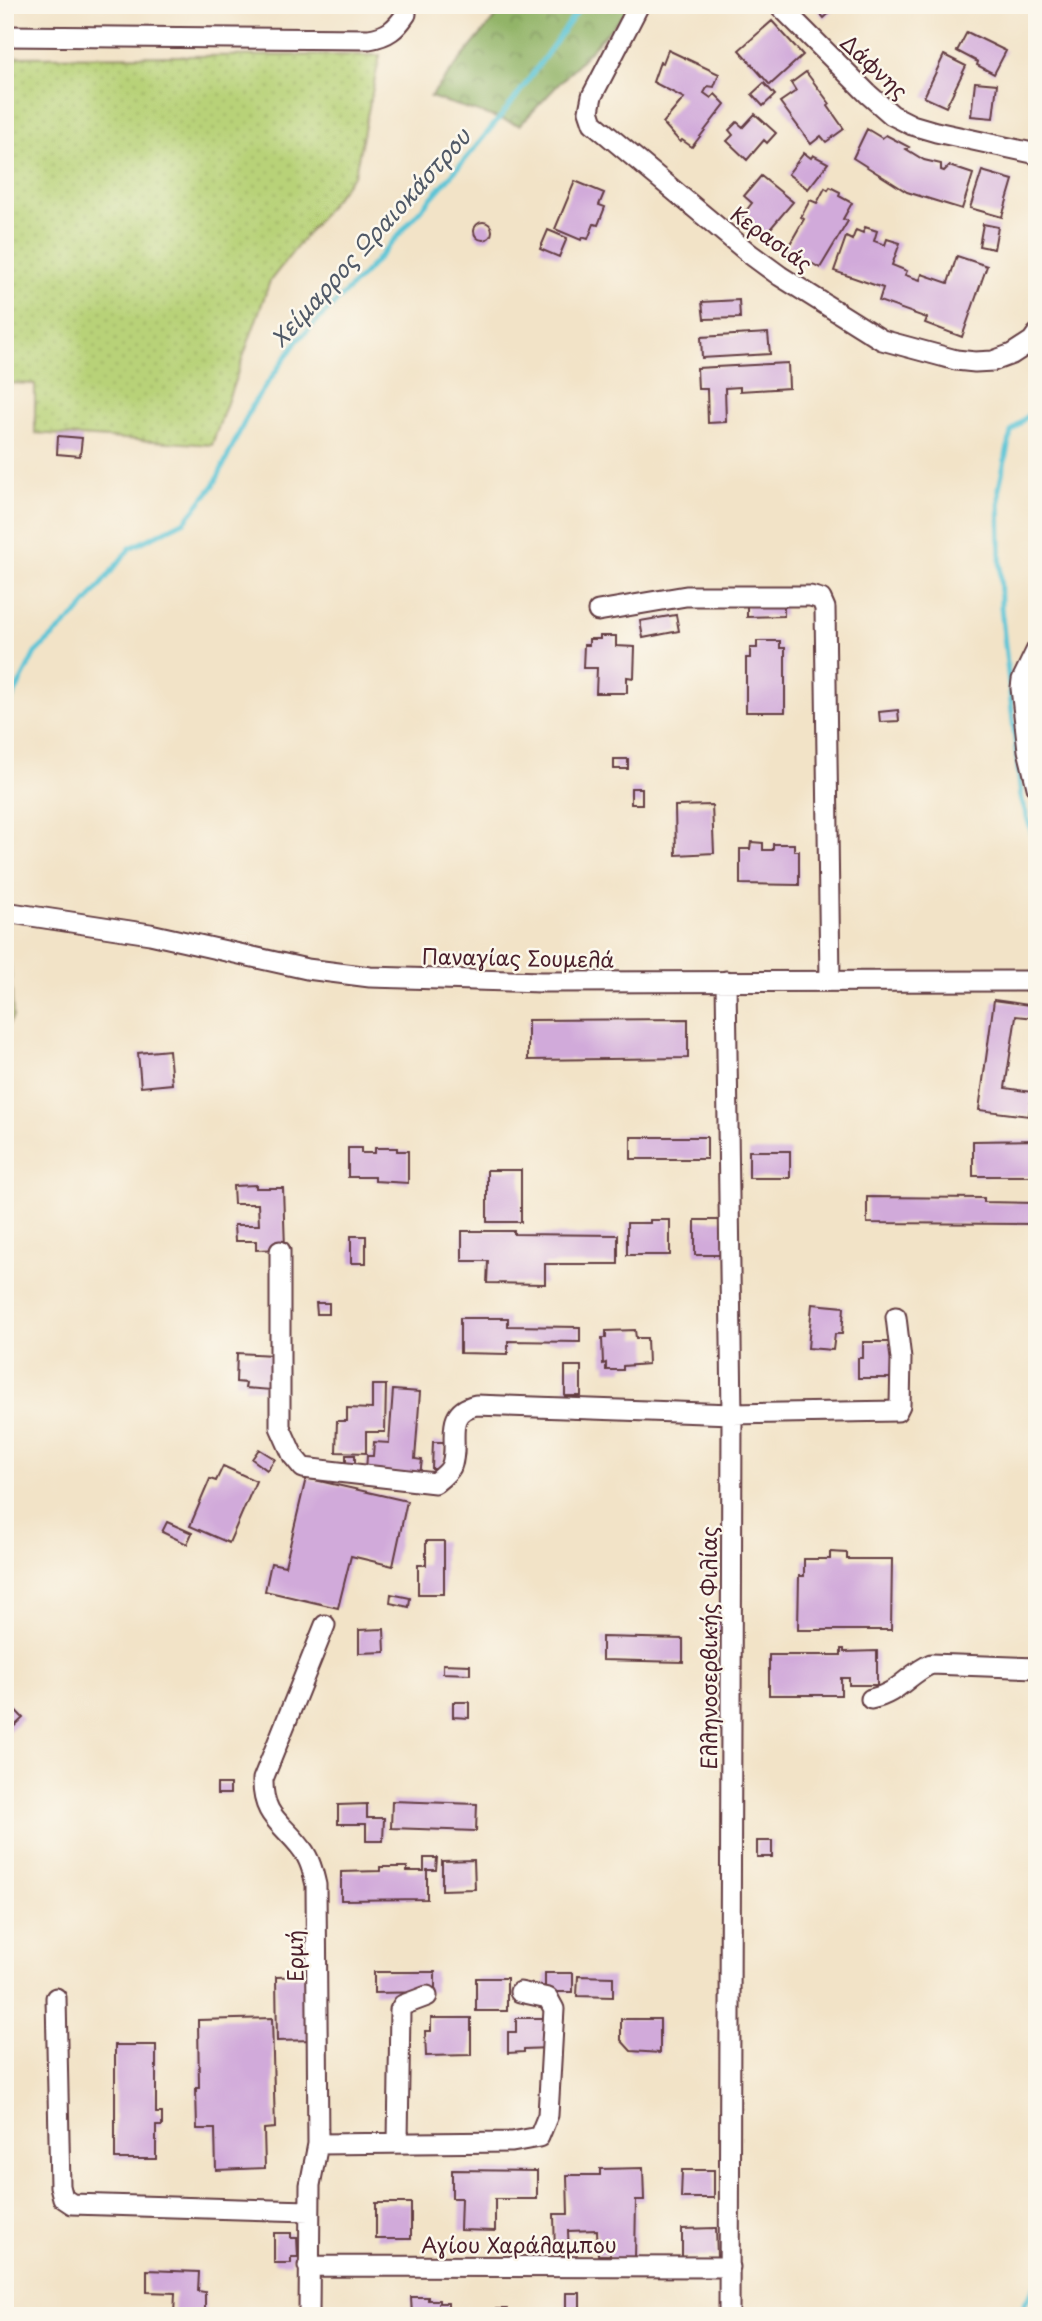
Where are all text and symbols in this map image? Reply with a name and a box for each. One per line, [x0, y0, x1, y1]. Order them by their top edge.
street label: Δάφνης [834, 26, 916, 106]
water label: Χείμαρρος Ωραιοκάστρου [262, 119, 479, 354]
street label: Κερασιάς [724, 197, 820, 279]
street label: Παναγίας Σουμελά [422, 939, 615, 975]
street label: Ελληνοσερβικής Φιλίας [692, 1526, 724, 1770]
street label: Ερμή [278, 1930, 310, 1982]
street label: Αγίου Χαράλαμπου [421, 2228, 617, 2260]

